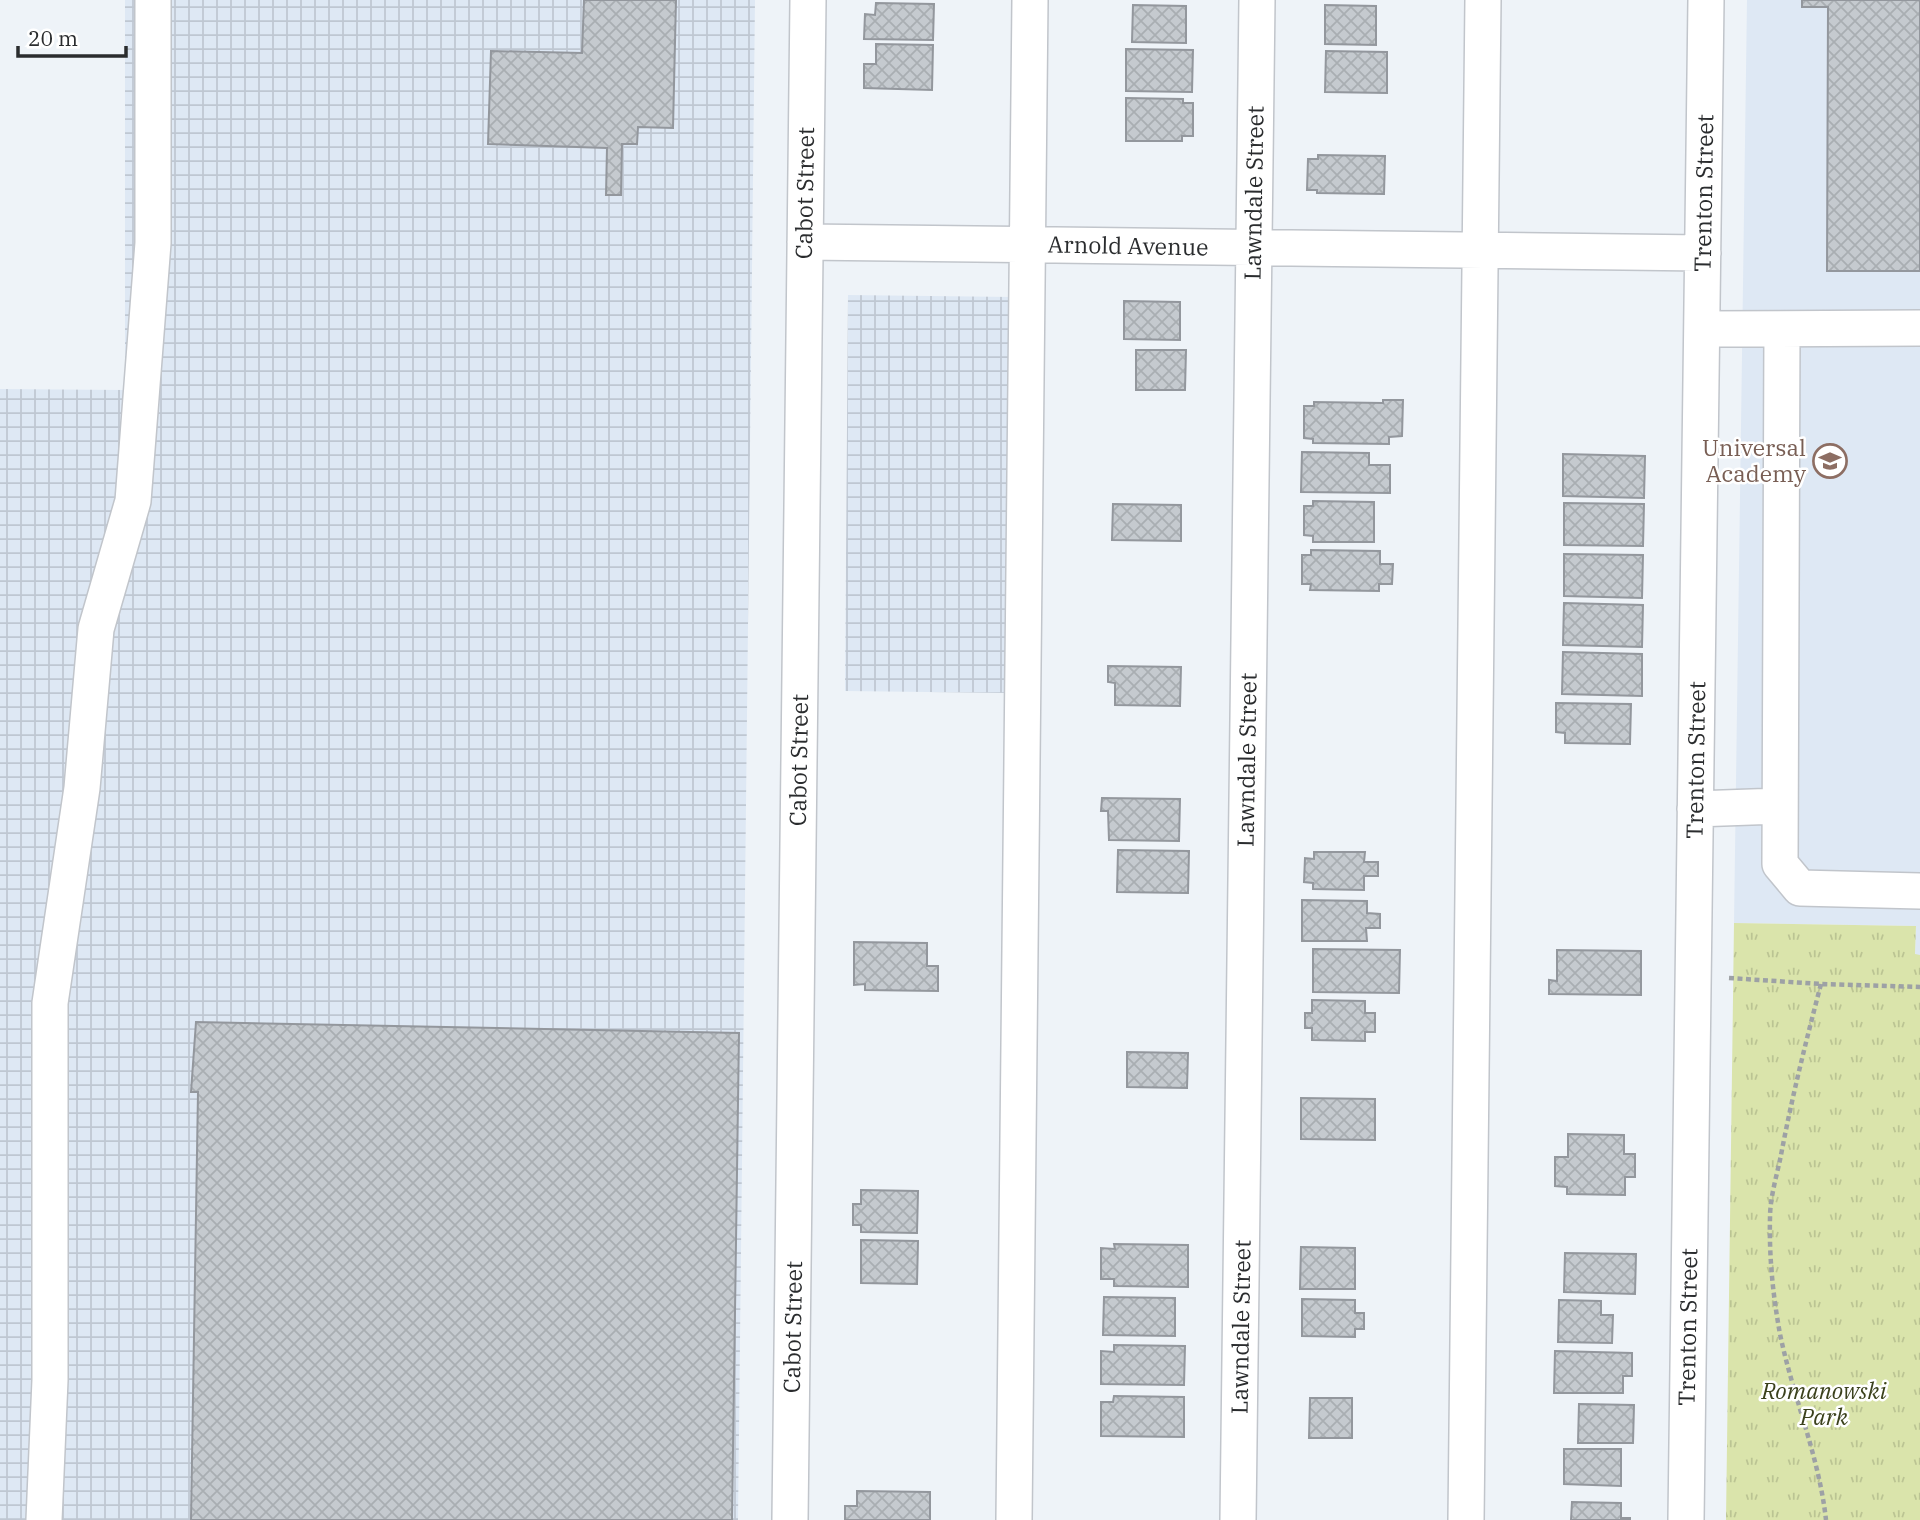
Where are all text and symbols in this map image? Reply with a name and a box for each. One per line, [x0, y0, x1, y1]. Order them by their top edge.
scale bar [18, 14, 126, 58]
text: 20 m [28, 24, 78, 52]
street label: Lawndale Street [1236, 106, 1270, 280]
street label: Trenton Street [1687, 114, 1719, 272]
street label: Cabot Street [788, 127, 820, 259]
street label: Arnold Avenue [1047, 229, 1209, 261]
place label: Universal Academy [1702, 432, 1807, 488]
school or university icon: Universal Academy [1811, 442, 1849, 480]
street label: Lawndale Street [1229, 673, 1263, 847]
street label: Trenton Street [1679, 681, 1711, 839]
street label: Cabot Street [782, 694, 814, 826]
street label: Lawndale Street [1223, 1240, 1257, 1414]
street label: Trenton Street [1671, 1248, 1703, 1406]
street label: Cabot Street [776, 1261, 808, 1393]
park label: Romanowski Park [1760, 1375, 1887, 1431]

